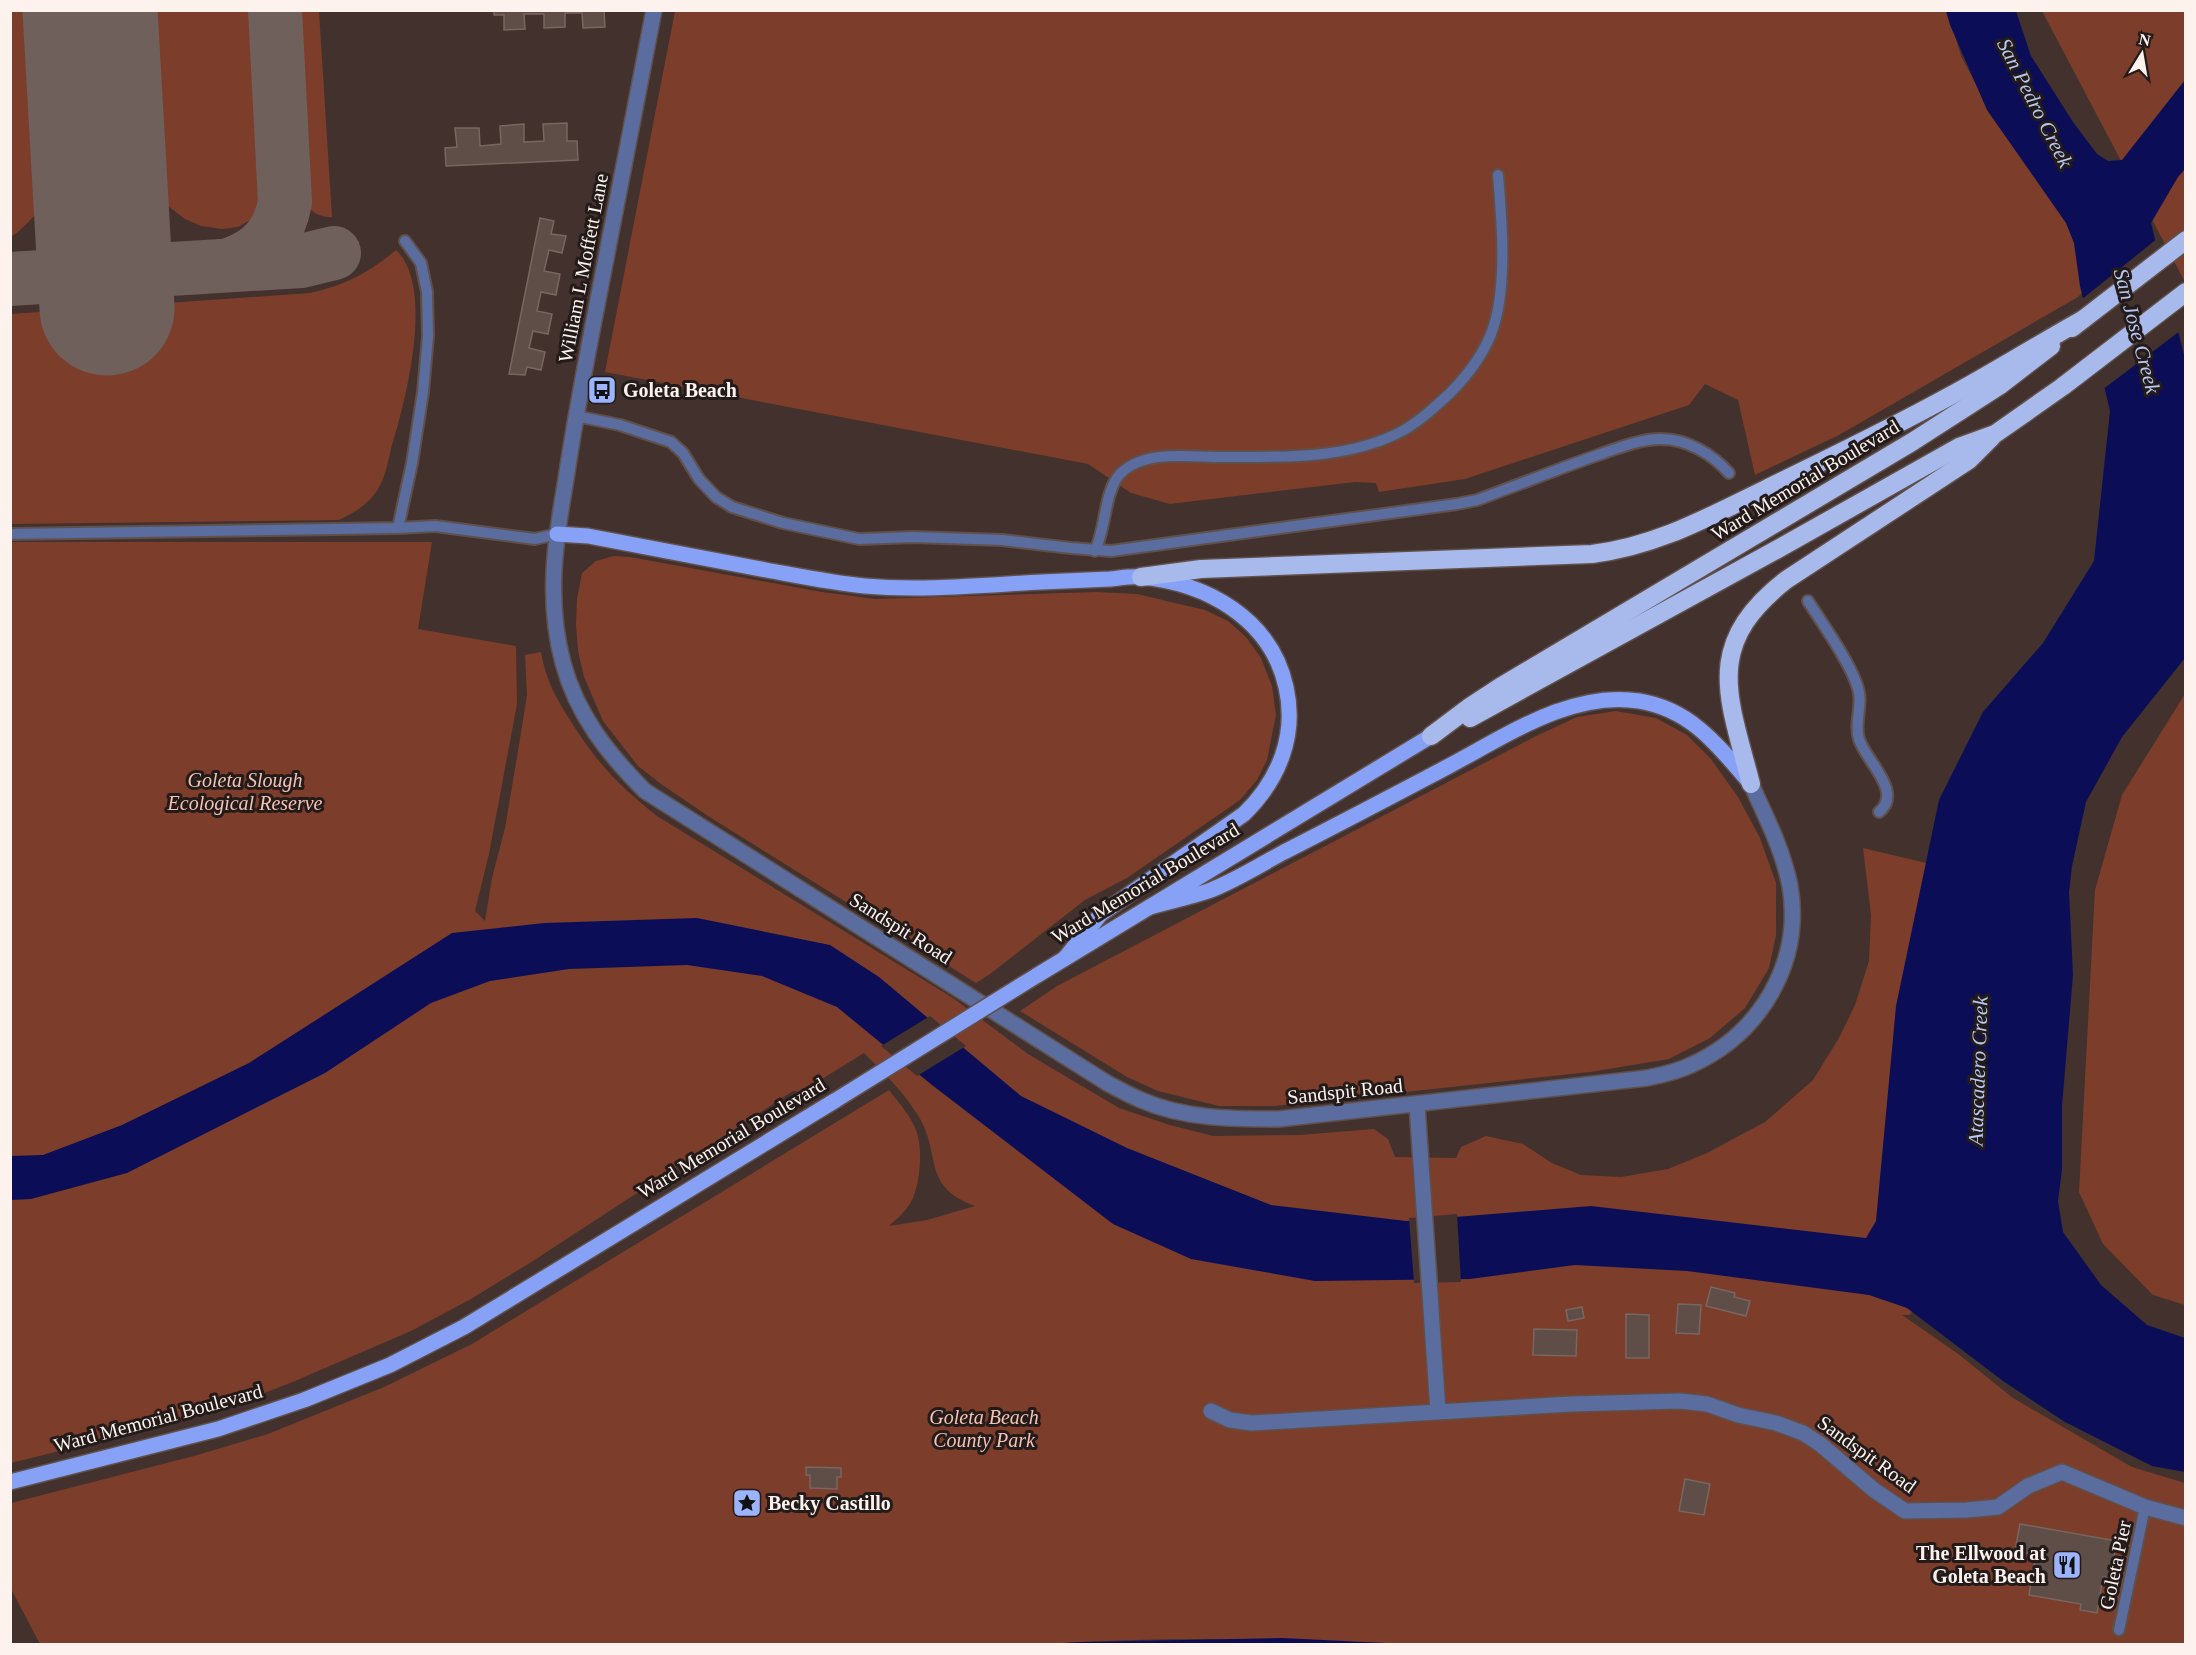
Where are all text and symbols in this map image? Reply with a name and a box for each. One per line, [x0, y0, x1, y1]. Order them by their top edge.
north arrow [2112, 24, 2172, 84]
text: N [2137, 30, 2152, 49]
water label: San Pedro Creek [1992, 34, 2078, 172]
street label: William L Moffett Lane [554, 172, 612, 364]
water label: San Jose Creek [2109, 266, 2165, 397]
bus stop icon: Goleta Beach [586, 374, 618, 406]
place label: Goleta Beach [623, 379, 737, 401]
street label: Ward Memorial Boulevard [1707, 415, 1903, 545]
park label: Goleta Slough Ecological Reserve [167, 769, 323, 815]
street label: Ward Memorial Boulevard [1047, 818, 1243, 948]
street label: Sandspit Road [845, 888, 956, 969]
water label: Atascadero Creek [1963, 995, 1993, 1148]
street label: Ward Memorial Boulevard [633, 1073, 829, 1203]
street label: Sandspit Road [1286, 1074, 1404, 1109]
street label: Ward Memorial Boulevard [51, 1380, 265, 1456]
park label: Goleta Beach County Park [929, 1406, 1039, 1452]
street label: Sandspit Road [1813, 1411, 1920, 1498]
place icon: Becky Castillo [731, 1487, 763, 1519]
place label: Becky Castillo [768, 1492, 891, 1515]
street label: Goleta Pier [2095, 1518, 2135, 1612]
place label: The Ellwood at Goleta Beach [1916, 1542, 2046, 1587]
restaurant icon: The Ellwood at Goleta Beach [2051, 1549, 2083, 1581]

